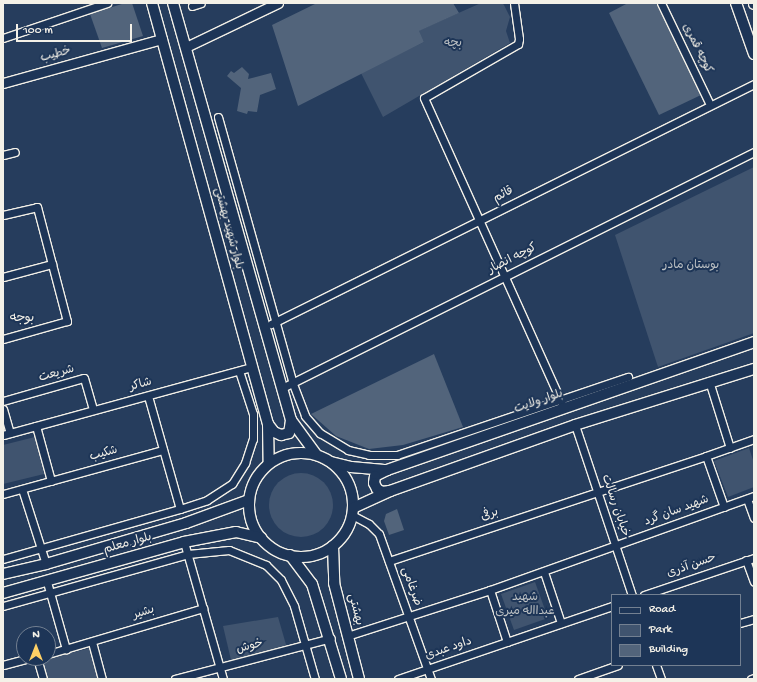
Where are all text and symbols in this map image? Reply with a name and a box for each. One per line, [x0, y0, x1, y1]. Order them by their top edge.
scale bar [18, 16, 134, 42]
street label: کوچه قمری [678, 22, 714, 76]
text: 100 m [23, 24, 53, 38]
park label: بچه [444, 38, 462, 52]
street label: خطیب [39, 45, 73, 67]
street label: قائم [491, 185, 517, 207]
street label: بلوار شهید بهشتی [209, 187, 245, 271]
street label: کوچه انصار [486, 242, 540, 278]
park label: بوستان مادر [663, 260, 719, 274]
district label: بوجه [10, 311, 34, 327]
street label: شریعت [38, 363, 76, 387]
street label: شاکر [128, 376, 154, 396]
street label: بلوار ولایت [513, 388, 565, 418]
street label: شکیب [88, 444, 120, 466]
street label: خیابان رسالت [597, 473, 631, 539]
street label: شهید سان گرد [643, 494, 711, 530]
street label: برفی [479, 506, 501, 526]
street label: بلوار معلم [102, 531, 154, 559]
street label: حسن آذری [665, 552, 719, 582]
street label: ضرغامی [397, 566, 423, 608]
park label: شهید عبدااله میری [495, 592, 555, 620]
street label: بهشتی [343, 593, 365, 627]
legend [611, 594, 741, 666]
text: Road [649, 603, 675, 617]
street label: بشیر [131, 604, 157, 624]
text: Park [649, 623, 672, 637]
north arrow [16, 626, 56, 666]
text: N [32, 629, 40, 641]
street label: داود عبدی [424, 635, 474, 665]
street label: خوش [235, 638, 265, 658]
text: Building [649, 643, 688, 657]

